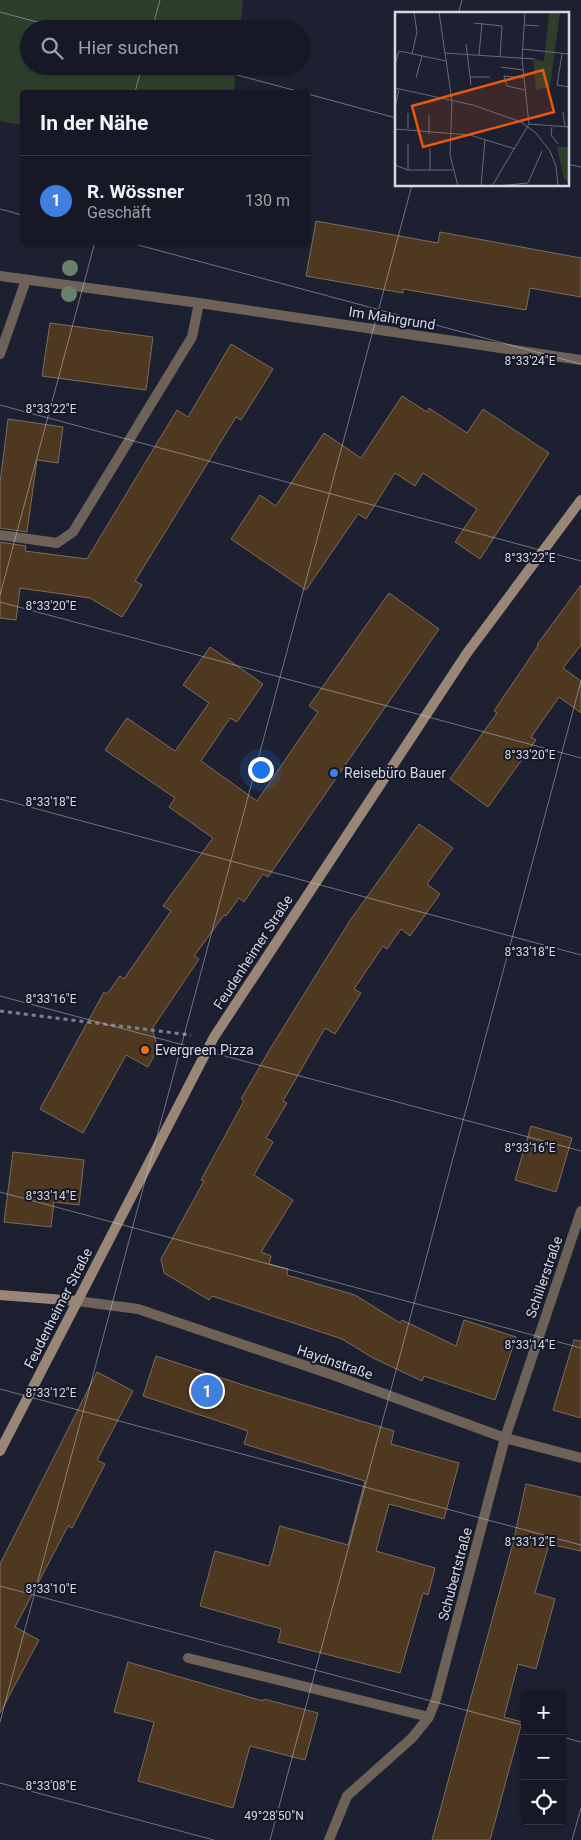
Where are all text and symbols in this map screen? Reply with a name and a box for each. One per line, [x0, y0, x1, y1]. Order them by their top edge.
inset map [395, 12, 568, 186]
search box [20, 20, 310, 75]
icon: search [38, 34, 66, 62]
text: Hier suchen [78, 36, 179, 59]
text: In der Nähe [40, 111, 148, 135]
text: R. Wössner [87, 180, 184, 203]
text: 1 [51, 191, 61, 210]
text: 130 m [245, 191, 290, 210]
text: Geschäft [87, 203, 151, 222]
street label: Im Mahrgrund [347, 303, 437, 333]
text: 8°33'24"E [505, 354, 556, 368]
text: 8°33'22"E [26, 402, 77, 416]
text: 8°33'22"E [505, 551, 556, 565]
text: 8°33'20"E [26, 599, 77, 613]
text: 8°33'20"E [505, 748, 556, 762]
your location [248, 757, 274, 783]
place label: Reisebüro Bauer [344, 765, 446, 781]
marker: Reisebüro Bauer [328, 767, 340, 779]
text: 8°33'18"E [26, 795, 77, 809]
street label: Feudenheimer Straße [210, 892, 296, 1012]
text: 8°33'18"E [505, 945, 556, 959]
text: 8°33'16"E [26, 992, 77, 1006]
place label: Evergreen Pizza [155, 1042, 254, 1058]
marker: Evergreen Pizza [139, 1044, 151, 1056]
text: 8°33'16"E [505, 1141, 556, 1155]
text: 8°33'14"E [26, 1189, 77, 1203]
street label: Schillerstraße [523, 1234, 565, 1320]
street label: Feudenheimer Straße [21, 1245, 95, 1371]
text: 8°33'14"E [505, 1338, 556, 1352]
street label: Haydnstraße [295, 1342, 375, 1382]
pin: 1 [191, 1372, 223, 1410]
text: 8°33'12"E [26, 1386, 77, 1400]
street label: Schubertstraße [435, 1526, 475, 1622]
text: 8°33'12"E [505, 1535, 556, 1549]
text: 8°33'10"E [26, 1582, 77, 1596]
map controls [521, 1690, 566, 1825]
button: + [521, 1690, 566, 1735]
button: − [521, 1735, 566, 1780]
text: 8°33'08"E [26, 1779, 77, 1793]
button: locate [521, 1780, 566, 1825]
text: 49°28'50"N [244, 1809, 304, 1823]

